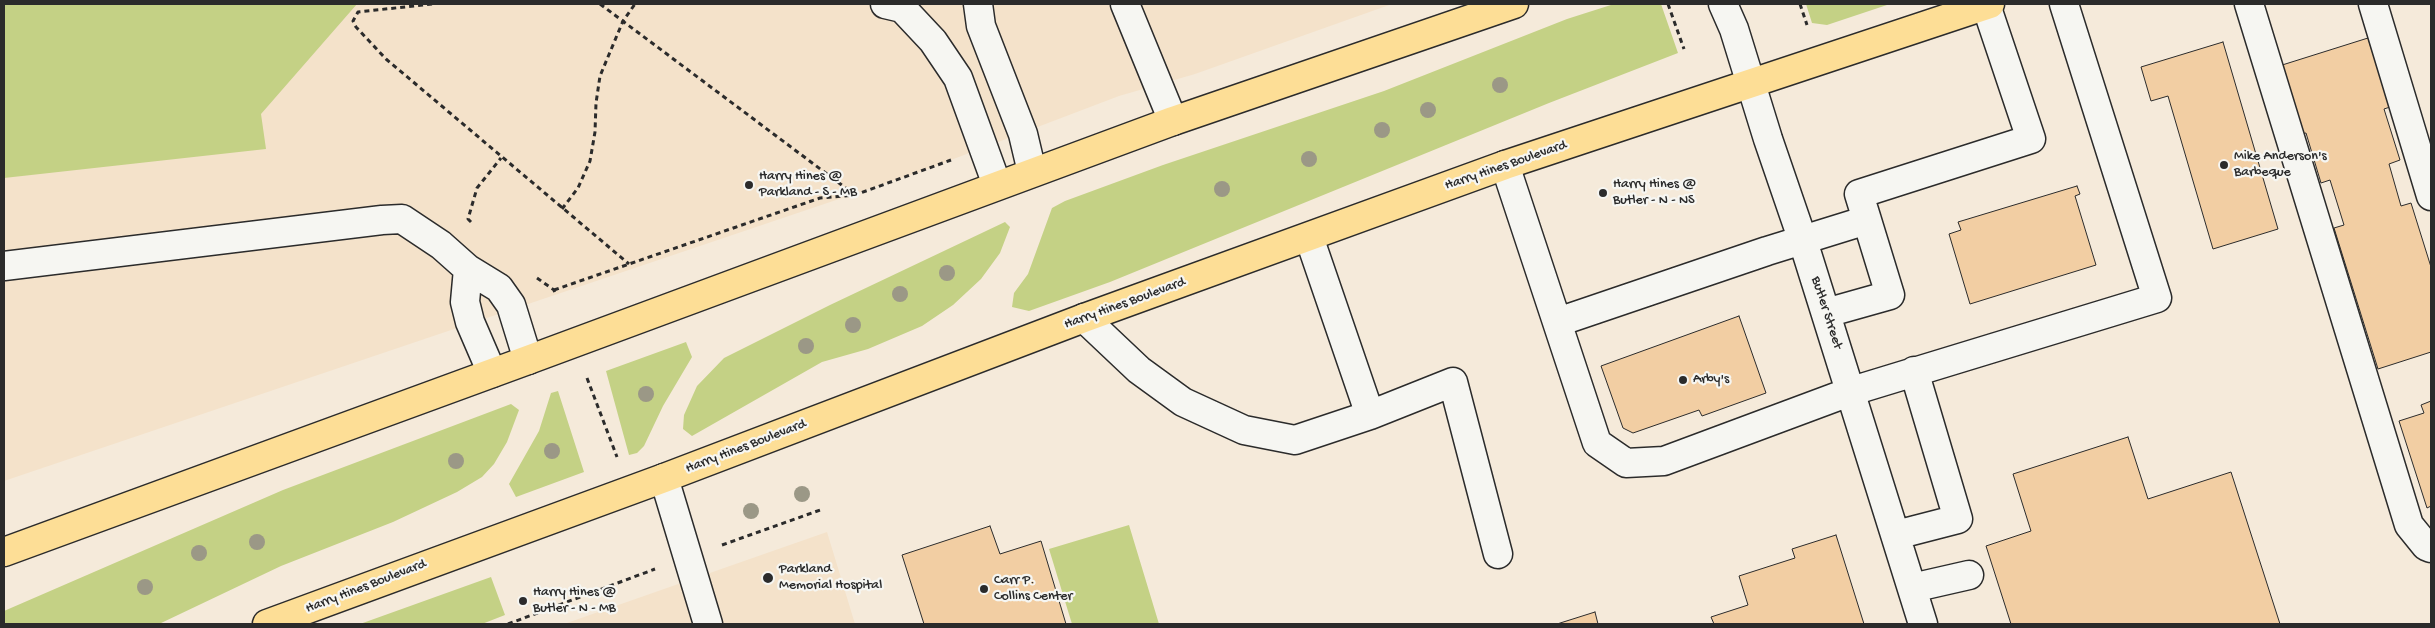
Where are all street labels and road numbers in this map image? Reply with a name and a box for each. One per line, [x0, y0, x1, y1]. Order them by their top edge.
street label: Harry Hines Boulevard [1443, 137, 1569, 195]
street label: Harry Hines Boulevard [1062, 274, 1188, 334]
street label: Butler Street [1806, 275, 1846, 351]
street label: Harry Hines Boulevard [683, 416, 809, 478]
street label: Harry Hines Boulevard [303, 556, 429, 618]

